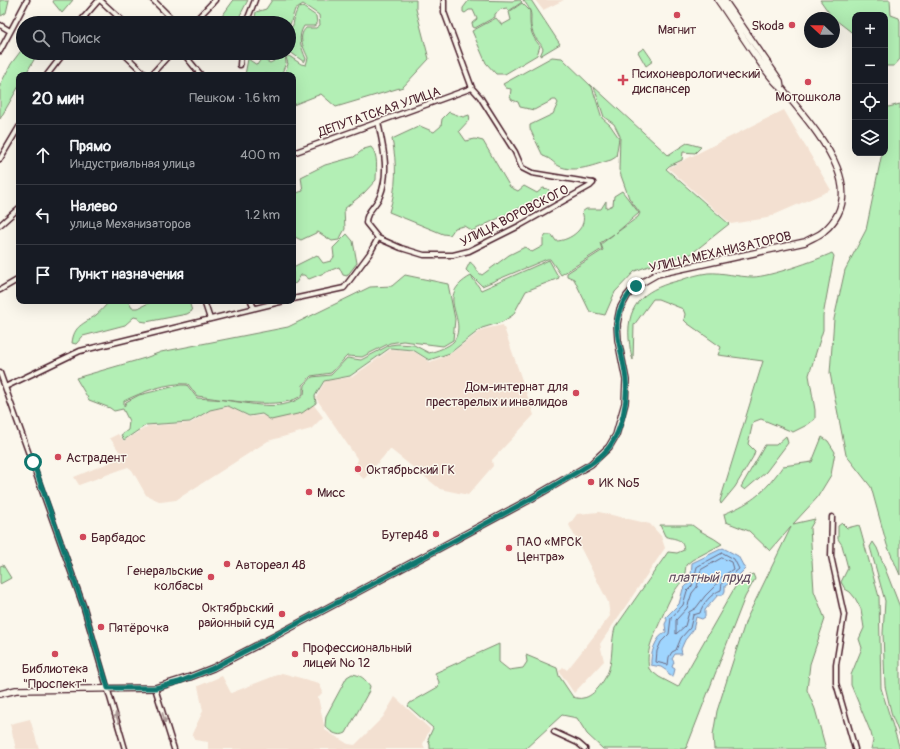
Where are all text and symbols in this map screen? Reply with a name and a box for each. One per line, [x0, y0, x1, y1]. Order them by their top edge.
marker: Магнит [672, 10, 682, 20]
north arrow [804, 12, 840, 48]
map controls [852, 12, 888, 156]
button: + [852, 12, 888, 48]
search box [16, 16, 296, 60]
place label: Skoda [752, 18, 784, 34]
marker: Skoda [787, 20, 797, 30]
place label: Магнит [658, 22, 697, 38]
icon: search [30, 27, 52, 49]
text: Поиск [62, 29, 101, 48]
button: − [852, 48, 888, 84]
place label: Психоневрологический диспансер [632, 66, 760, 97]
marker: Психоневрологический диспансер [617, 74, 629, 86]
marker: Мотошкола [803, 77, 813, 87]
street label: ДЕПУТАТСКАЯ УЛИЦА [315, 83, 443, 141]
button: locate [852, 84, 888, 120]
text: 20 мин [32, 88, 84, 109]
place label: Мотошкола [775, 89, 841, 105]
text: Пешком · 1.6 km [189, 90, 280, 106]
button: layers [852, 120, 888, 156]
text: Прямо [70, 137, 111, 156]
icon: ahead [32, 144, 54, 166]
text: 400 m [240, 147, 280, 163]
text: Индустриальная улица [70, 156, 195, 172]
street label: УЛИЦА ВОРОВСКОГО [457, 182, 571, 250]
text: Налево [70, 197, 117, 216]
icon: left [32, 204, 54, 226]
text: 1.2 km [245, 207, 280, 223]
text: улица Механизаторов [70, 216, 191, 232]
street label: УЛИЦА МЕХАНИЗАТОРОВ [648, 228, 793, 276]
icon: arrive [32, 264, 54, 286]
text: Пункт назначения [70, 265, 184, 284]
route end [627, 277, 645, 295]
place label: Дом-интернат для престарелых и инвалидов [426, 379, 568, 410]
marker: Дом-интернат для престарелых и инвалидов [571, 388, 581, 398]
place label: Астрадент [66, 450, 127, 466]
marker: Астрадент [53, 452, 63, 462]
route start [24, 453, 42, 471]
place label: Октябрьский ГК [366, 462, 455, 478]
marker: Октябрьский ГК [353, 464, 363, 474]
place label: ИК №5 [599, 475, 640, 491]
marker: ИК №5 [586, 477, 596, 487]
place label: Мисс [317, 485, 346, 501]
marker: Мисс [304, 487, 314, 497]
place label: Бутер48 [381, 527, 428, 543]
marker: Бутер48 [431, 529, 441, 539]
place label: Барбадос [91, 530, 146, 546]
marker: Барбадос [78, 532, 88, 542]
place label: ПАО «МРСК Центра» [517, 534, 582, 565]
marker: ПАО «МРСК Центра» [504, 543, 514, 553]
place label: Автореал 48 [235, 557, 306, 573]
marker: Автореал 48 [222, 559, 232, 569]
place label: Генеральские колбасы [127, 563, 204, 594]
water label: платный пруд [668, 569, 752, 586]
marker: Генеральские колбасы [206, 572, 216, 582]
place label: Октябрьский районный суд [198, 600, 274, 631]
marker: Октябрьский районный суд [277, 609, 287, 619]
place label: Пятёрочка [109, 620, 169, 636]
marker: Пятёрочка [96, 622, 106, 632]
place label: Профессиональный лицей № 12 [303, 640, 412, 671]
marker: Библиотека "Проспект" [50, 649, 60, 659]
marker: Профессиональный лицей № 12 [290, 649, 300, 659]
place label: Библиотека "Проспект" [22, 661, 88, 692]
one-way arrow [114, 712, 120, 724]
one-way arrow [161, 713, 167, 725]

